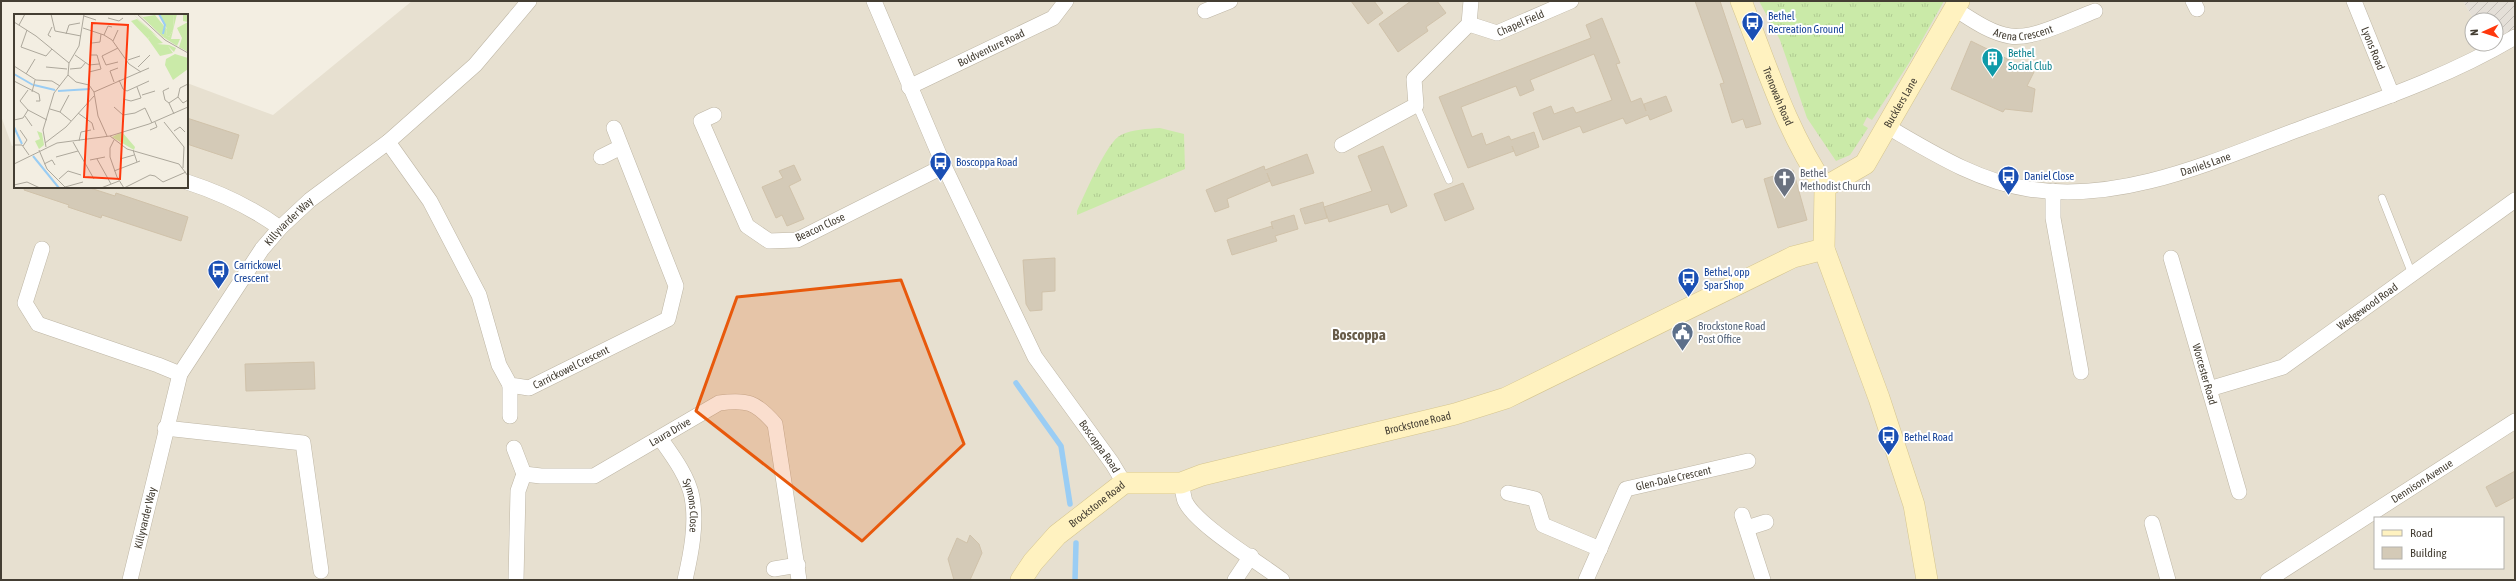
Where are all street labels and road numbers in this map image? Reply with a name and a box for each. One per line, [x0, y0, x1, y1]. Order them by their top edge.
street label: Chapel Field [1495, 7, 1546, 38]
street label: Arena Crescent [1992, 23, 2054, 43]
street label: Lyons Road [2359, 25, 2387, 72]
street label: Boldventure Road [956, 27, 1026, 69]
street label: Trenowah Road [1761, 65, 1795, 127]
street label: Bucklers Lane [1881, 76, 1920, 130]
street label: Daniels Lane [2179, 150, 2232, 178]
street label: Killyvarder Way [262, 194, 316, 248]
street label: Beacon Close [793, 210, 847, 244]
street label: Wedgewood Road [2335, 281, 2400, 332]
street label: Worcester Road [2190, 342, 2219, 406]
street label: Carrickowel Crescent [531, 343, 611, 391]
street label: Brockstone Road [1384, 409, 1452, 437]
street label: Laura Drive [647, 415, 693, 448]
street label: Boscoppa Road [1077, 418, 1122, 475]
street label: Dennison Avenue [2389, 457, 2455, 505]
street label: Glen-Dale Crescent [1634, 464, 1712, 493]
street label: Symons Close [681, 477, 700, 533]
street label: Brockstone Road [1066, 479, 1127, 530]
street label: Killyvarder Way [132, 485, 159, 550]

